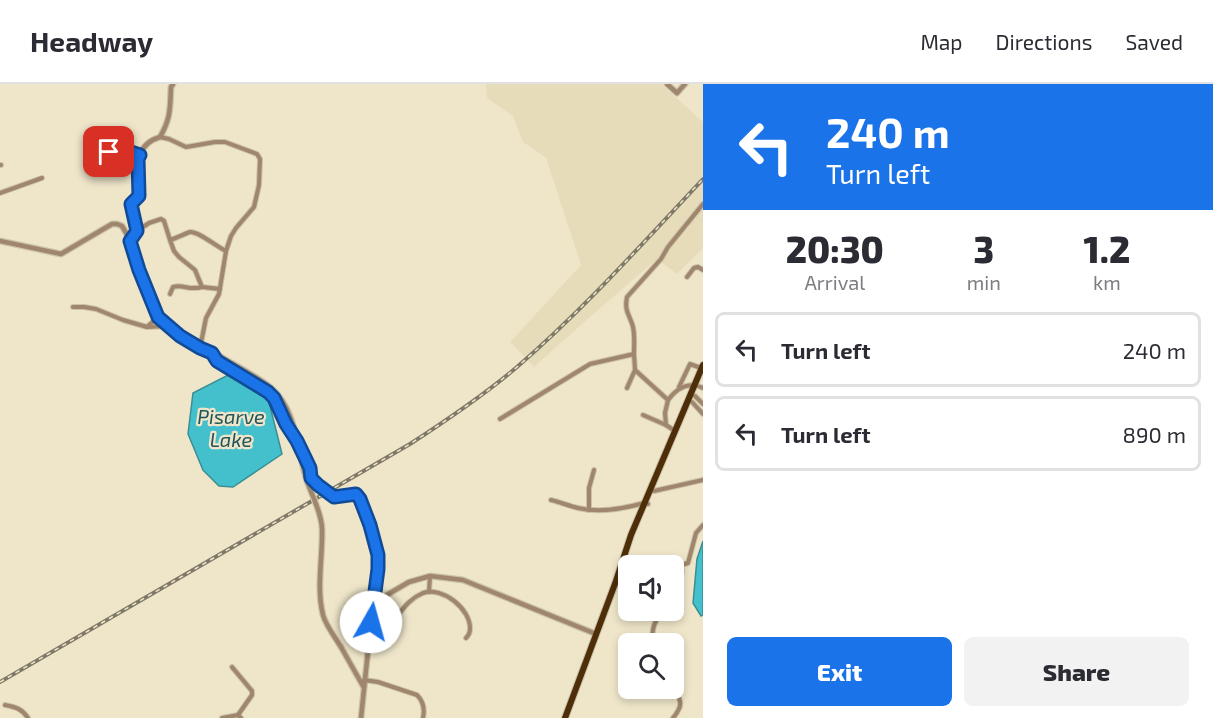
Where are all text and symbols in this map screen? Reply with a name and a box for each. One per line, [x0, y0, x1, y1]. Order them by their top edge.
text: Headway [30, 24, 153, 58]
text: Map [920, 29, 963, 54]
text: Directions [996, 29, 1092, 54]
text: Saved [1125, 29, 1183, 54]
text: 240 m [826, 106, 950, 156]
icon: left [727, 108, 805, 186]
pin [83, 126, 134, 177]
icon: arrive [92, 135, 125, 168]
text: Turn left [826, 157, 930, 189]
text: 20:30 [786, 227, 884, 270]
text: 3 [973, 227, 994, 270]
text: 1.2 [1084, 227, 1130, 270]
text: Arrival [804, 270, 865, 294]
text: min [967, 270, 1001, 294]
text: km [1093, 270, 1121, 294]
icon: left [730, 333, 763, 366]
text: Turn left [781, 337, 870, 363]
text: 240 m [1123, 337, 1186, 363]
water label: Pisarve Lake [197, 404, 265, 451]
icon: left [730, 417, 763, 450]
text: Turn left [781, 421, 870, 447]
text: 890 m [1123, 421, 1186, 447]
map controls [618, 555, 684, 699]
button: sound [618, 555, 684, 621]
position arrow [339, 590, 403, 654]
button: search [618, 633, 684, 699]
button: Exit [727, 637, 952, 706]
button: Share [964, 637, 1189, 706]

